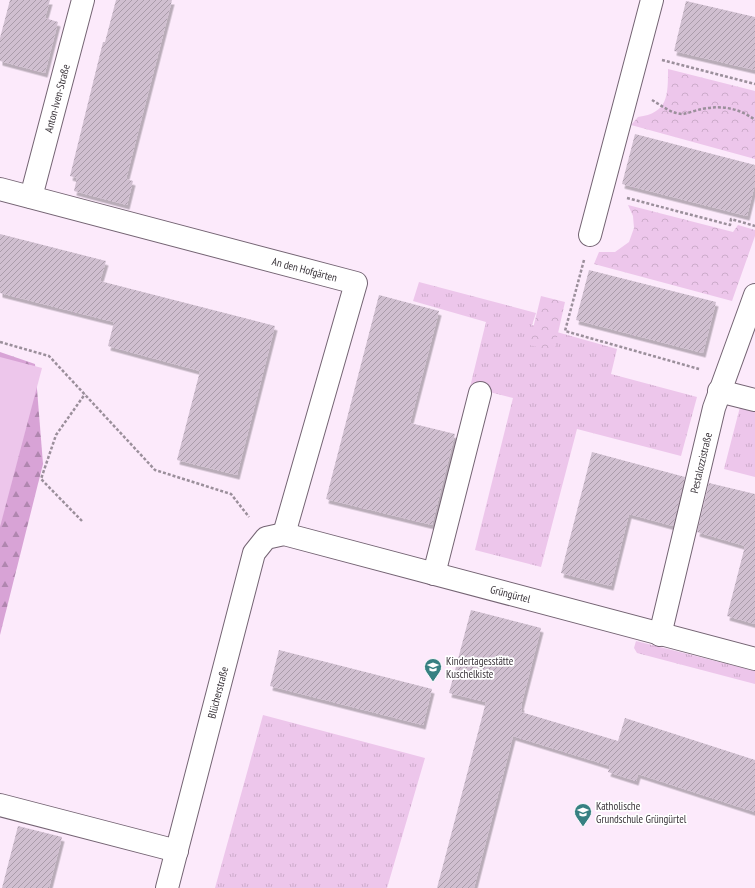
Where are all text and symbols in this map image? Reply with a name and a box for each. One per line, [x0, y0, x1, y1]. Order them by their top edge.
street label: Anton-Iven-Straße [41, 62, 73, 134]
street label: An den Hofgärten [270, 254, 339, 285]
street label: Pestalozzistraße [687, 431, 715, 495]
street label: Grüngürtel [489, 582, 532, 606]
place label: Kindertagesstätte Kuschelkiste [446, 654, 514, 681]
school or university icon: Kindertagesstätte Kuschelkiste [423, 657, 443, 682]
street label: Blücherstraße [204, 665, 231, 720]
place label: Katholische Grundschule Grüngürtel [596, 799, 687, 826]
school or university icon: Katholische Grundschule Grüngürtel [573, 802, 593, 827]

